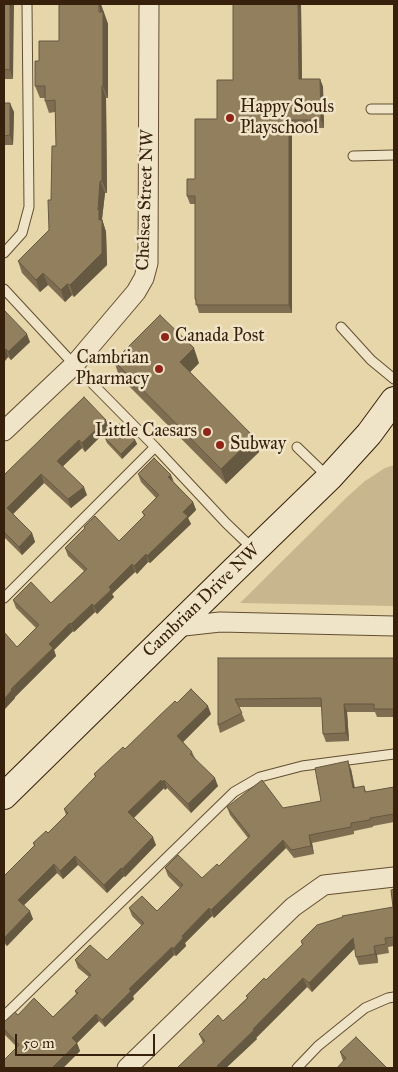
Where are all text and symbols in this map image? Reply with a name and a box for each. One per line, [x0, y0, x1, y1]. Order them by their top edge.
place label: Happy Souls Playschool [240, 97, 334, 140]
marker: Happy Souls Playschool [224, 112, 236, 124]
street label: Chelsea Street NW [133, 129, 159, 271]
place label: Canada Post [175, 326, 265, 348]
marker: Canada Post [159, 331, 171, 343]
place label: Cambrian Pharmacy [76, 348, 149, 390]
marker: Cambrian Pharmacy [153, 363, 165, 375]
place label: Little Caesars [95, 421, 197, 443]
marker: Little Caesars [201, 426, 213, 438]
place label: Subway [230, 434, 286, 456]
marker: Subway [214, 439, 226, 451]
street label: Cambrian Drive NW [139, 540, 265, 662]
scale bar [18, 1024, 158, 1056]
text: 50 m [23, 1034, 55, 1052]

